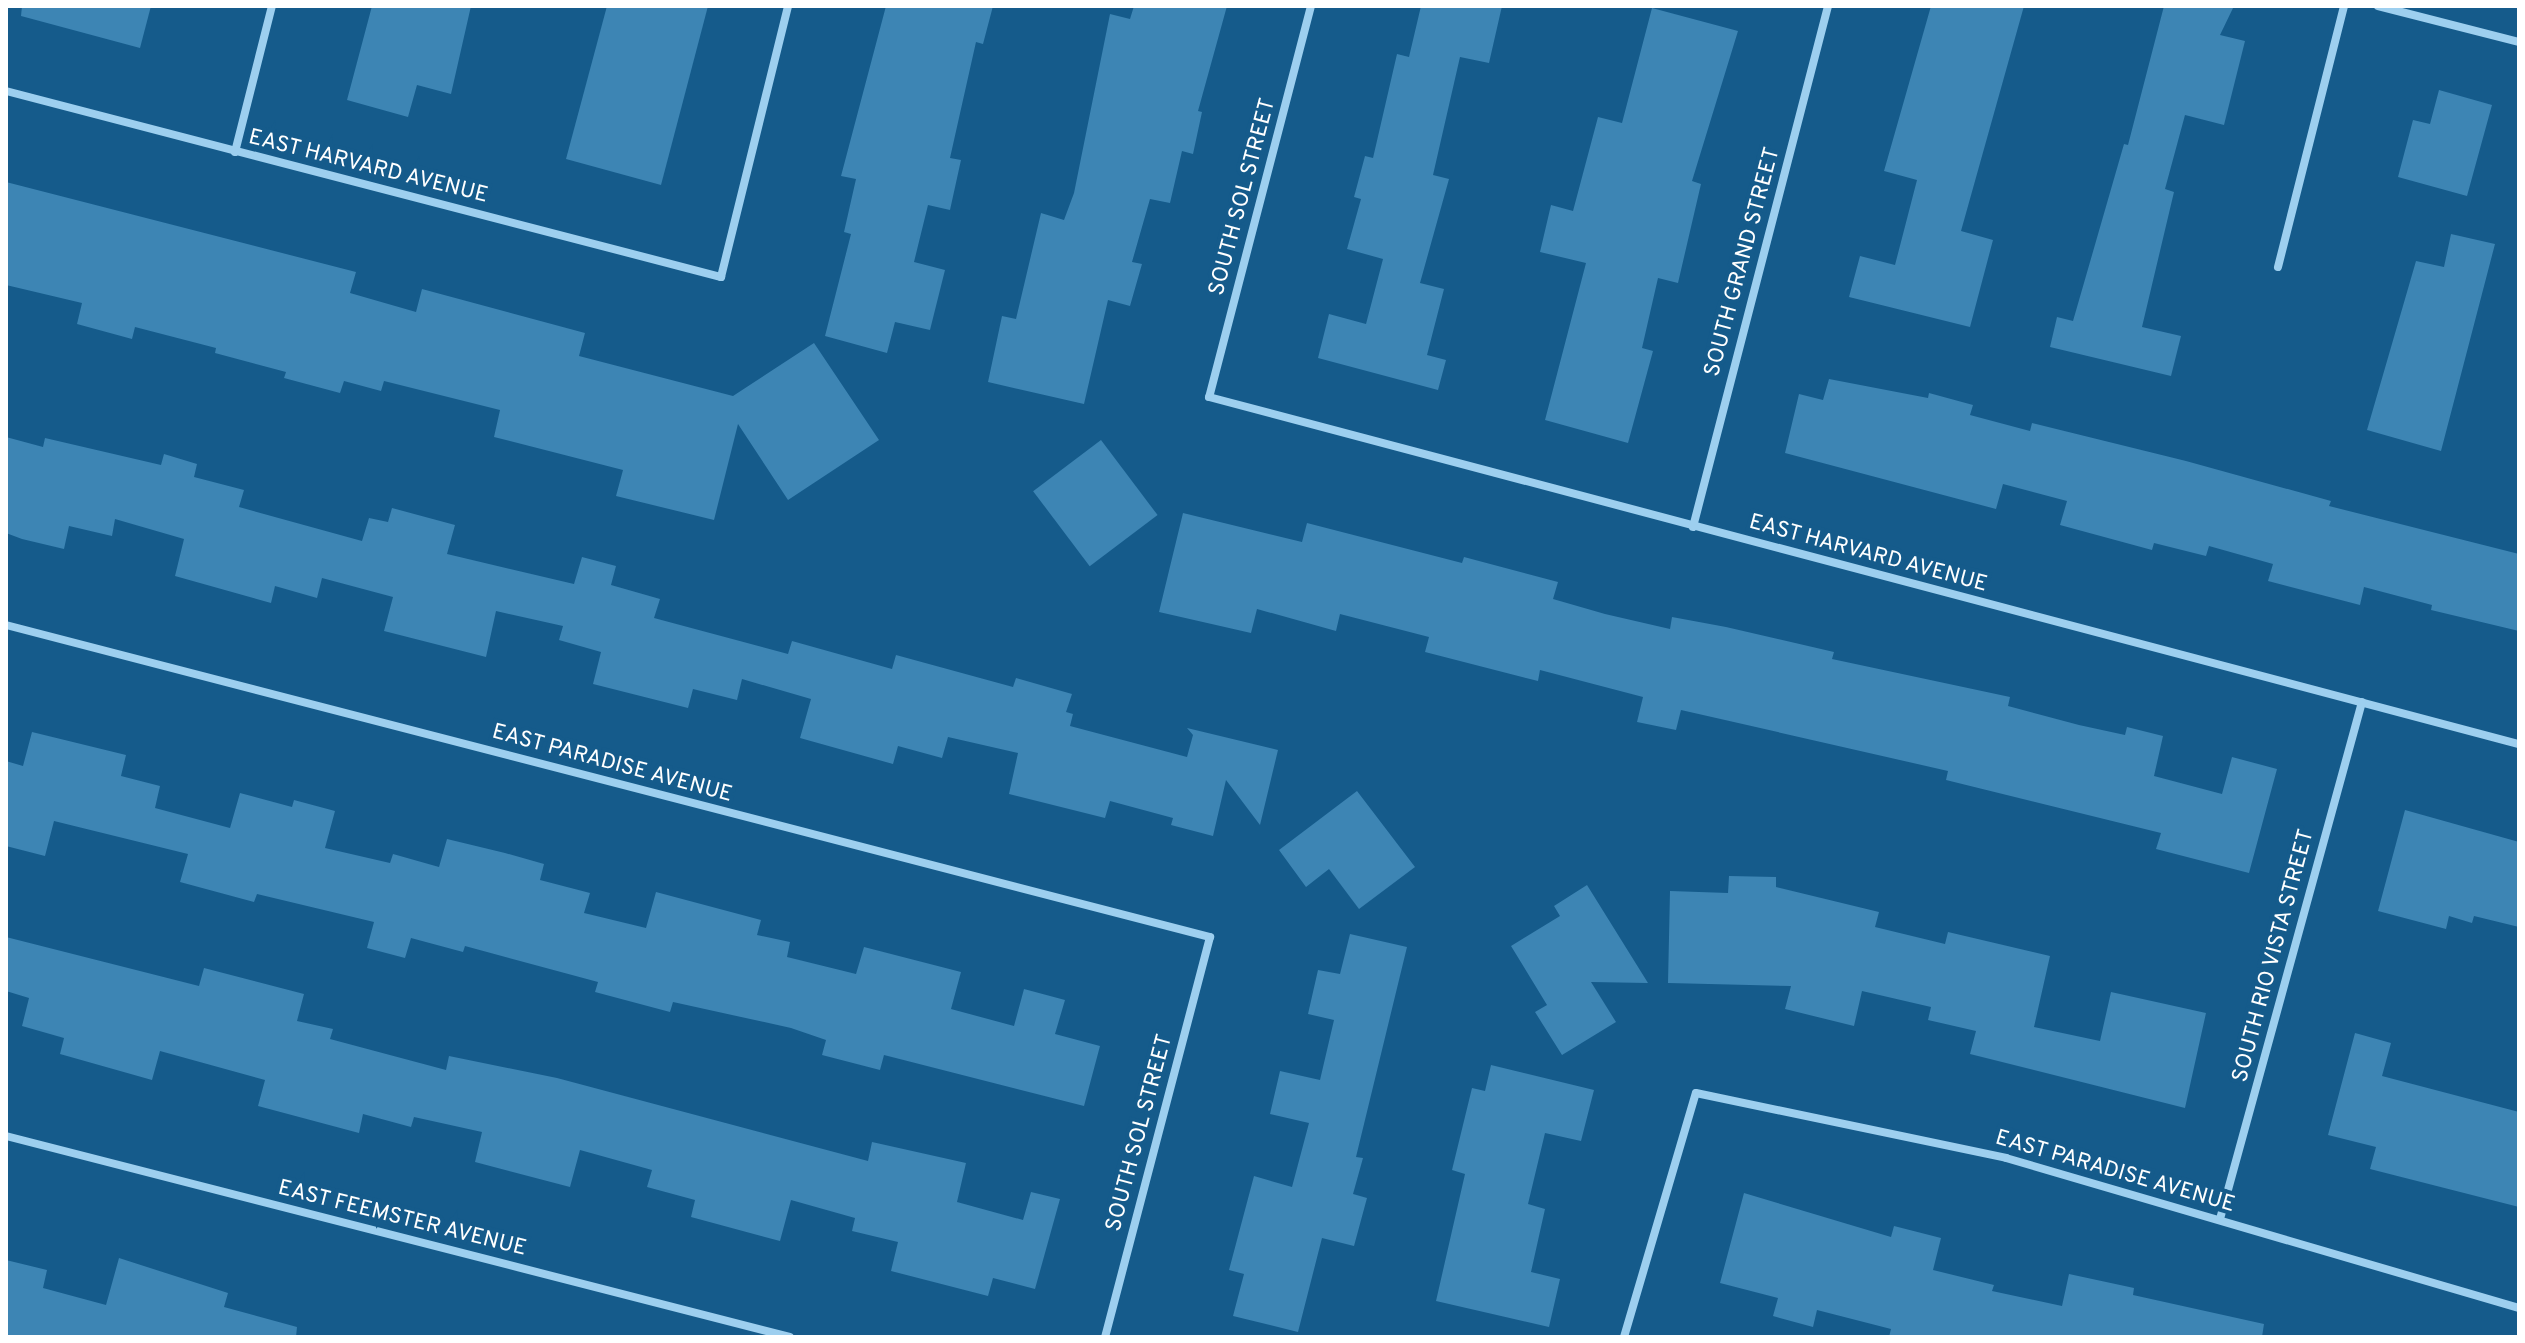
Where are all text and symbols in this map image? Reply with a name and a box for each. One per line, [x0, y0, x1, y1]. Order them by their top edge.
street label: SOUTH SOL STREET [1204, 95, 1282, 299]
street label: EAST HARVARD AVENUE [245, 124, 491, 210]
street label: SOUTH GRAND STREET [1700, 144, 1786, 380]
street label: EAST HARVARD AVENUE [1745, 509, 1991, 599]
street label: EAST PARADISE AVENUE [488, 719, 736, 809]
street label: SOUTH RIO VISTA STREET [2227, 826, 2321, 1086]
street label: SOUTH SOL STREET [1101, 1031, 1179, 1235]
street label: EAST PARADISE AVENUE [1991, 1125, 2239, 1219]
street label: EAST FEEMSTER AVENUE [274, 1175, 530, 1263]

